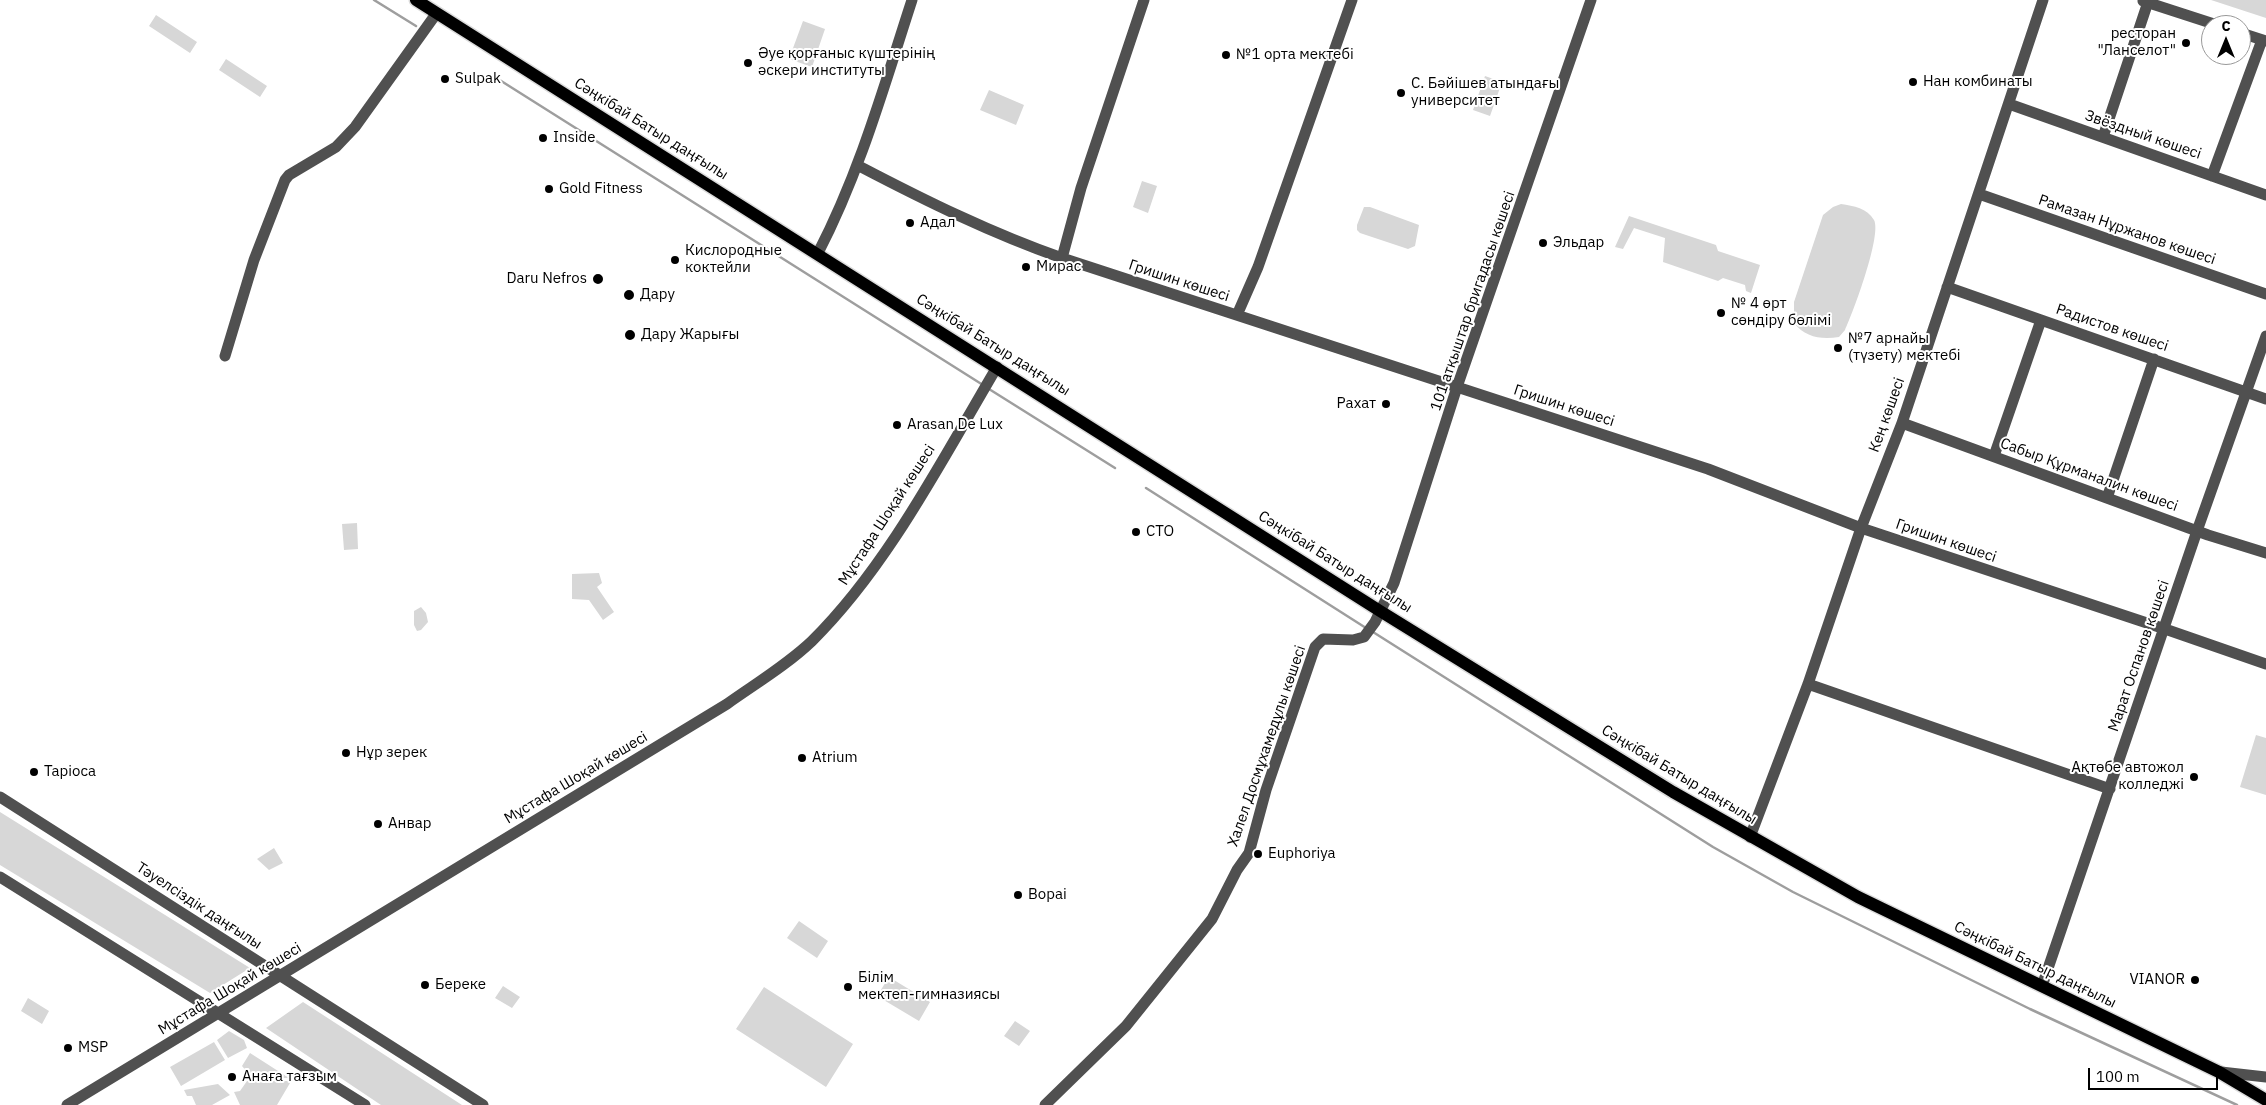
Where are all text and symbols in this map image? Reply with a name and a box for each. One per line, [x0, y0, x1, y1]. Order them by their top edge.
north arrow [2201, 15, 2251, 65]
text: С [2221, 17, 2231, 35]
place label: ресторан "Ланселот" [2098, 25, 2176, 60]
marker: ресторан "Ланселот" [2180, 37, 2192, 49]
place label: Әуе қорғаныс күштерінің әскери институты [758, 45, 935, 80]
place label: №1 орта мектебі [1236, 46, 1354, 64]
marker: №1 орта мектебі [1220, 49, 1232, 61]
marker: Әуе қорғаныс күштерінің әскери институты [742, 57, 754, 69]
place label: Sulpak [455, 70, 501, 88]
marker: Sulpak [439, 73, 451, 85]
place label: Нан комбинаты [1923, 73, 2033, 91]
street label: Сәңкібай Батыр даңғылы [571, 74, 731, 184]
place label: С. Бәйішев атындағы университет [1411, 75, 1559, 110]
marker: Нан комбинаты [1907, 76, 1919, 88]
marker: С. Бәйішев атындағы университет [1395, 87, 1407, 99]
street label: Звёздный көшесі [2082, 107, 2204, 163]
place label: Inside [553, 129, 596, 147]
marker: Inside [537, 132, 549, 144]
place label: Gold Fitness [559, 180, 643, 198]
marker: Gold Fitness [543, 183, 555, 195]
street label: 101 атқыштар бригадасы көшесі [1427, 189, 1519, 413]
street label: Рамазан Нұржанов көшесі [2036, 191, 2218, 269]
place label: Адал [920, 214, 955, 232]
marker: Адал [904, 217, 916, 229]
place label: Эльдар [1553, 234, 1604, 252]
marker: Эльдар [1537, 237, 1549, 249]
place label: Кислородные коктейли [685, 242, 782, 277]
marker: Кислородные коктейли [669, 254, 681, 266]
street label: Гришин көшесі [1126, 256, 1232, 306]
place label: Мирас [1036, 258, 1081, 276]
marker: Мирас [1020, 261, 1032, 273]
place label: Daru Nefros [507, 270, 587, 288]
marker: Daru Nefros [591, 272, 605, 286]
place label: Дару [640, 286, 675, 304]
marker: Дару [622, 288, 636, 302]
street label: Сәңкібай Батыр даңғылы [913, 290, 1073, 400]
place label: № 4 өрт сөндіру бөлімі [1731, 295, 1831, 330]
street label: Радистов көшесі [2053, 300, 2171, 356]
marker: № 4 өрт сөндіру бөлімі [1715, 307, 1727, 319]
place label: Дару Жарығы [641, 326, 739, 344]
marker: Дару Жарығы [623, 328, 637, 342]
place label: №7 арнайы (түзету) мектебі [1848, 330, 1961, 365]
marker: №7 арнайы (түзету) мектебі [1832, 342, 1844, 354]
street label: Кең көшесі [1865, 375, 1909, 455]
street label: Гришин көшесі [1511, 381, 1617, 431]
place label: Рахат [1337, 395, 1376, 413]
marker: Рахат [1380, 398, 1392, 410]
place label: Arasan De Lux [907, 416, 1003, 434]
marker: Arasan De Lux [891, 419, 903, 431]
street label: Сабыр Құрманалин көшесі [1998, 434, 2180, 516]
street label: Мұстафа Шоқай көшесі [835, 441, 939, 589]
street label: Сәңкібай Батыр даңғылы [1255, 507, 1415, 617]
street label: Гришин көшесі [1893, 515, 1999, 567]
place label: СТО [1146, 523, 1174, 541]
marker: СТО [1130, 526, 1142, 538]
street label: Марат Оспанов көшесі [2105, 578, 2173, 734]
street label: Халел Досмұхамедұлы көшесі [1224, 643, 1310, 849]
street label: Сәңкібай Батыр даңғылы [1598, 721, 1760, 829]
street label: Мұстафа Шоқай көшесі [501, 728, 651, 828]
place label: Нұр зерек [356, 744, 427, 762]
marker: Нұр зерек [340, 747, 352, 759]
place label: Atrium [812, 749, 858, 767]
marker: Atrium [796, 752, 808, 764]
place label: Ақтөбе автожол колледжі [2071, 759, 2184, 794]
place label: Tapioca [44, 763, 96, 781]
marker: Tapioca [28, 766, 40, 778]
marker: Ақтөбе автожол колледжі [2188, 771, 2200, 783]
place label: Анвар [388, 815, 431, 833]
marker: Анвар [372, 818, 384, 830]
place label: Euphoriya [1268, 845, 1335, 863]
marker: Euphoriya [1252, 848, 1264, 860]
street label: Тәуелсіздік даңғылы [133, 859, 265, 953]
place label: Bopai [1028, 886, 1067, 904]
marker: Bopai [1012, 889, 1024, 901]
street label: Сәңкібай Батыр даңғылы [1951, 918, 2119, 1012]
street label: Мұстафа Шоқай көшесі [155, 939, 305, 1039]
place label: Білім мектеп-гимназиясы [858, 969, 1000, 1004]
place label: VIANOR [2129, 971, 2185, 989]
marker: VIANOR [2189, 974, 2201, 986]
place label: Береке [435, 976, 486, 994]
marker: Береке [419, 979, 431, 991]
marker: Білім мектеп-гимназиясы [842, 981, 854, 993]
place label: MSP [78, 1039, 108, 1057]
marker: MSP [62, 1042, 74, 1054]
scale bar [2091, 1058, 2221, 1090]
text: 100 m [2096, 1067, 2140, 1086]
place label: Анаға тағзым [242, 1068, 337, 1086]
marker: Анаға тағзым [226, 1071, 238, 1083]

